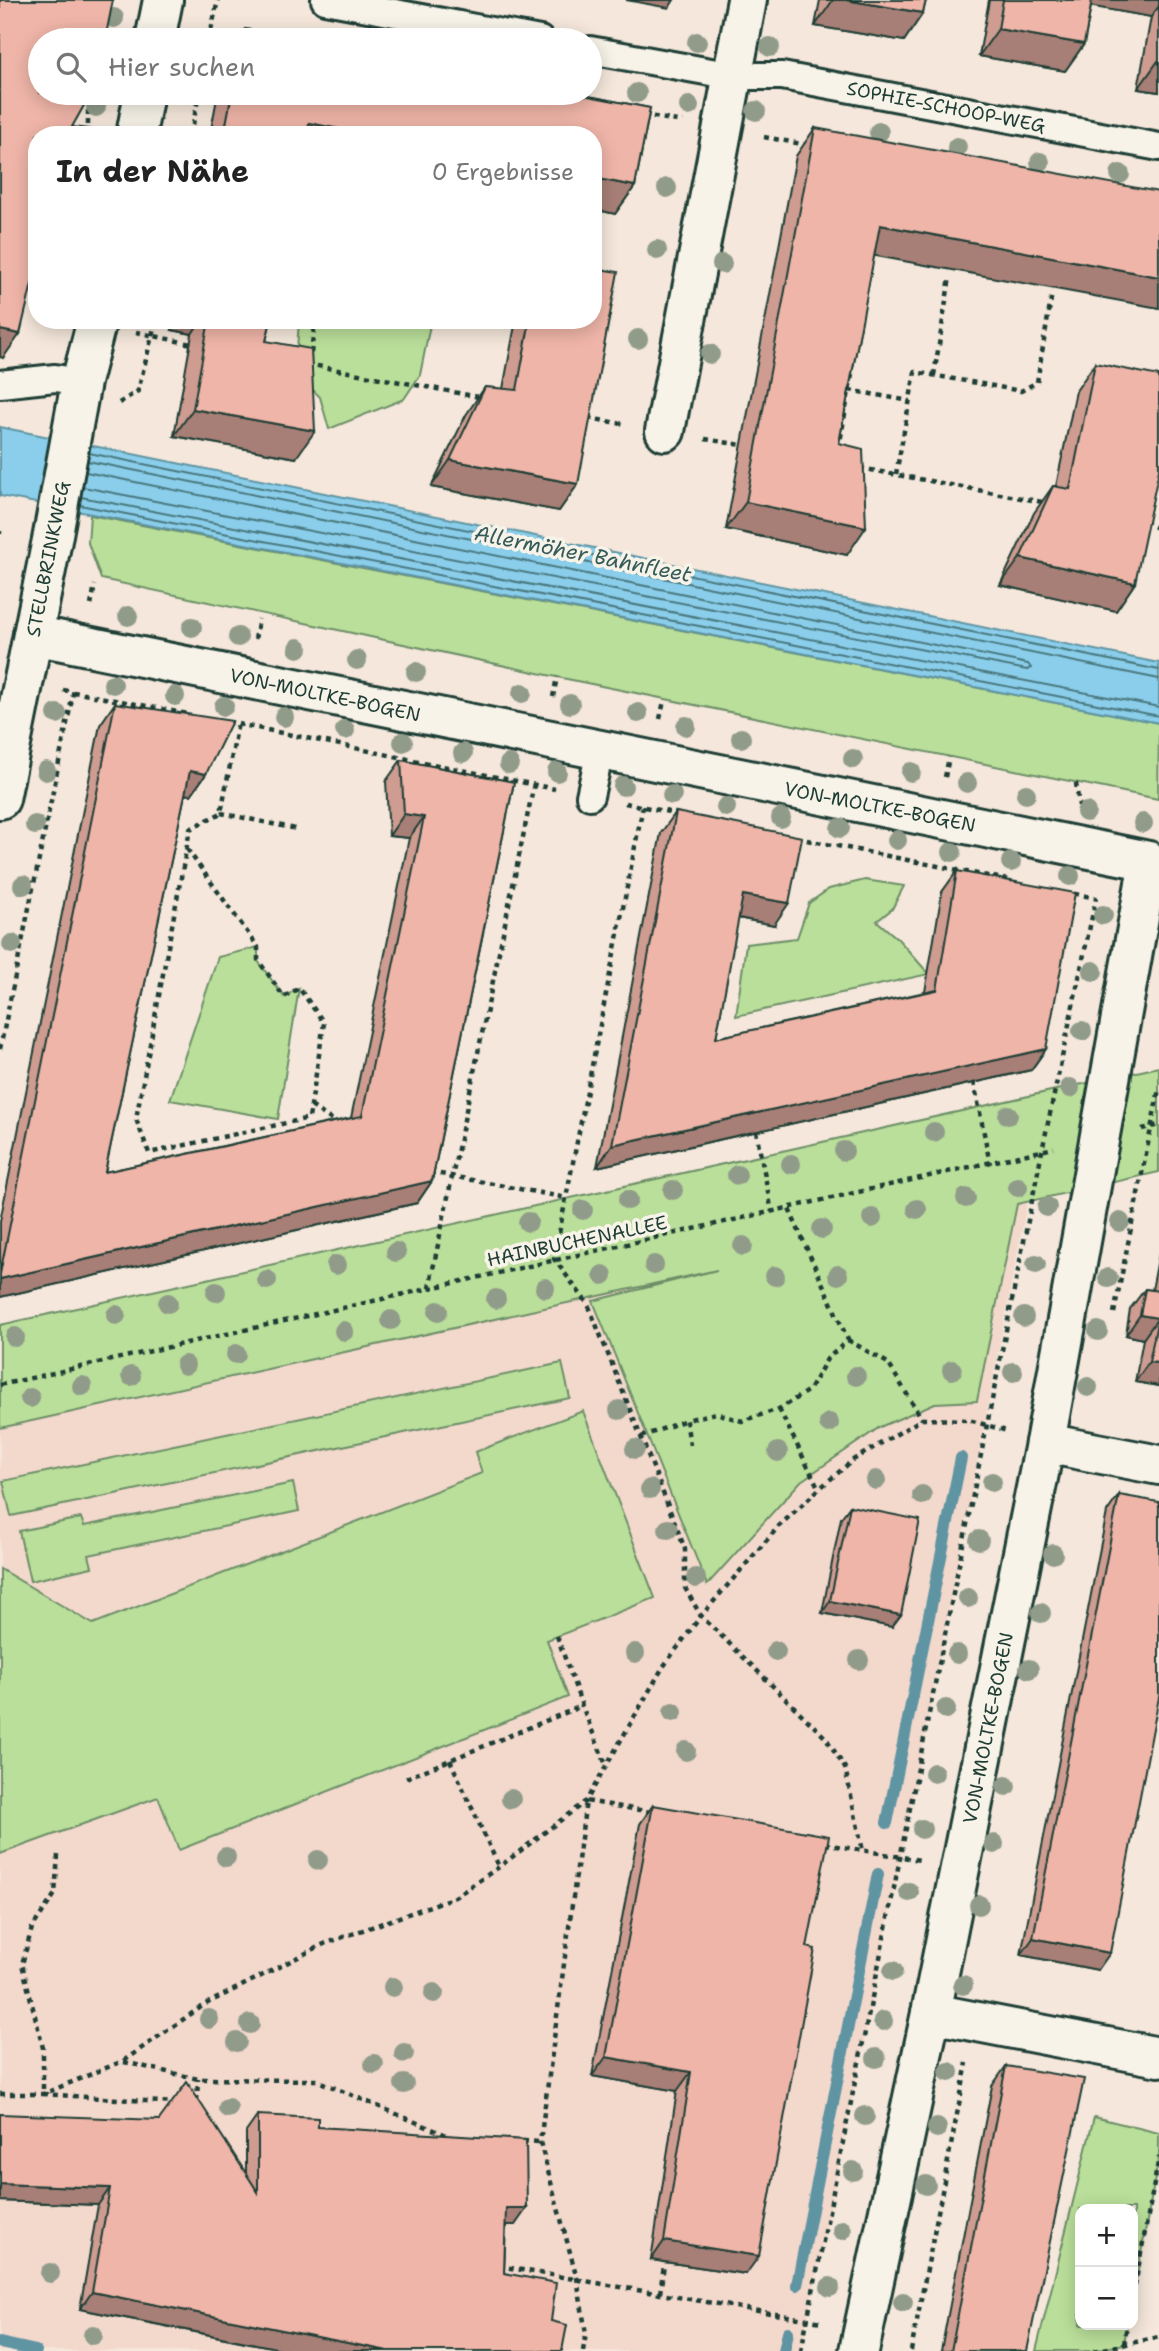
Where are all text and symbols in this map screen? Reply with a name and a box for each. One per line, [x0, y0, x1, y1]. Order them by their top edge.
search box [28, 28, 602, 105]
icon: search [52, 48, 90, 86]
text: Hier suchen [108, 49, 255, 84]
street label: SOPHIE-SCHOOP-WEG [845, 75, 1047, 139]
text: In der Nähe [56, 151, 249, 192]
text: 0 Ergebnisse [432, 157, 574, 187]
street label: STELLBRINKWEG [21, 479, 75, 639]
water label: Allermöher Bahnfleet [472, 519, 695, 589]
street label: VON-MOLTKE-BOGEN [227, 663, 423, 727]
street label: VON-MOLTKE-BOGEN [782, 776, 978, 838]
street label: HAINBUCHENALLEE [485, 1210, 670, 1272]
street label: VON-MOLTKE-BOGEN [957, 1630, 1019, 1826]
map controls [1075, 2204, 1138, 2330]
button: + [1075, 2204, 1138, 2267]
button: − [1075, 2267, 1138, 2330]

